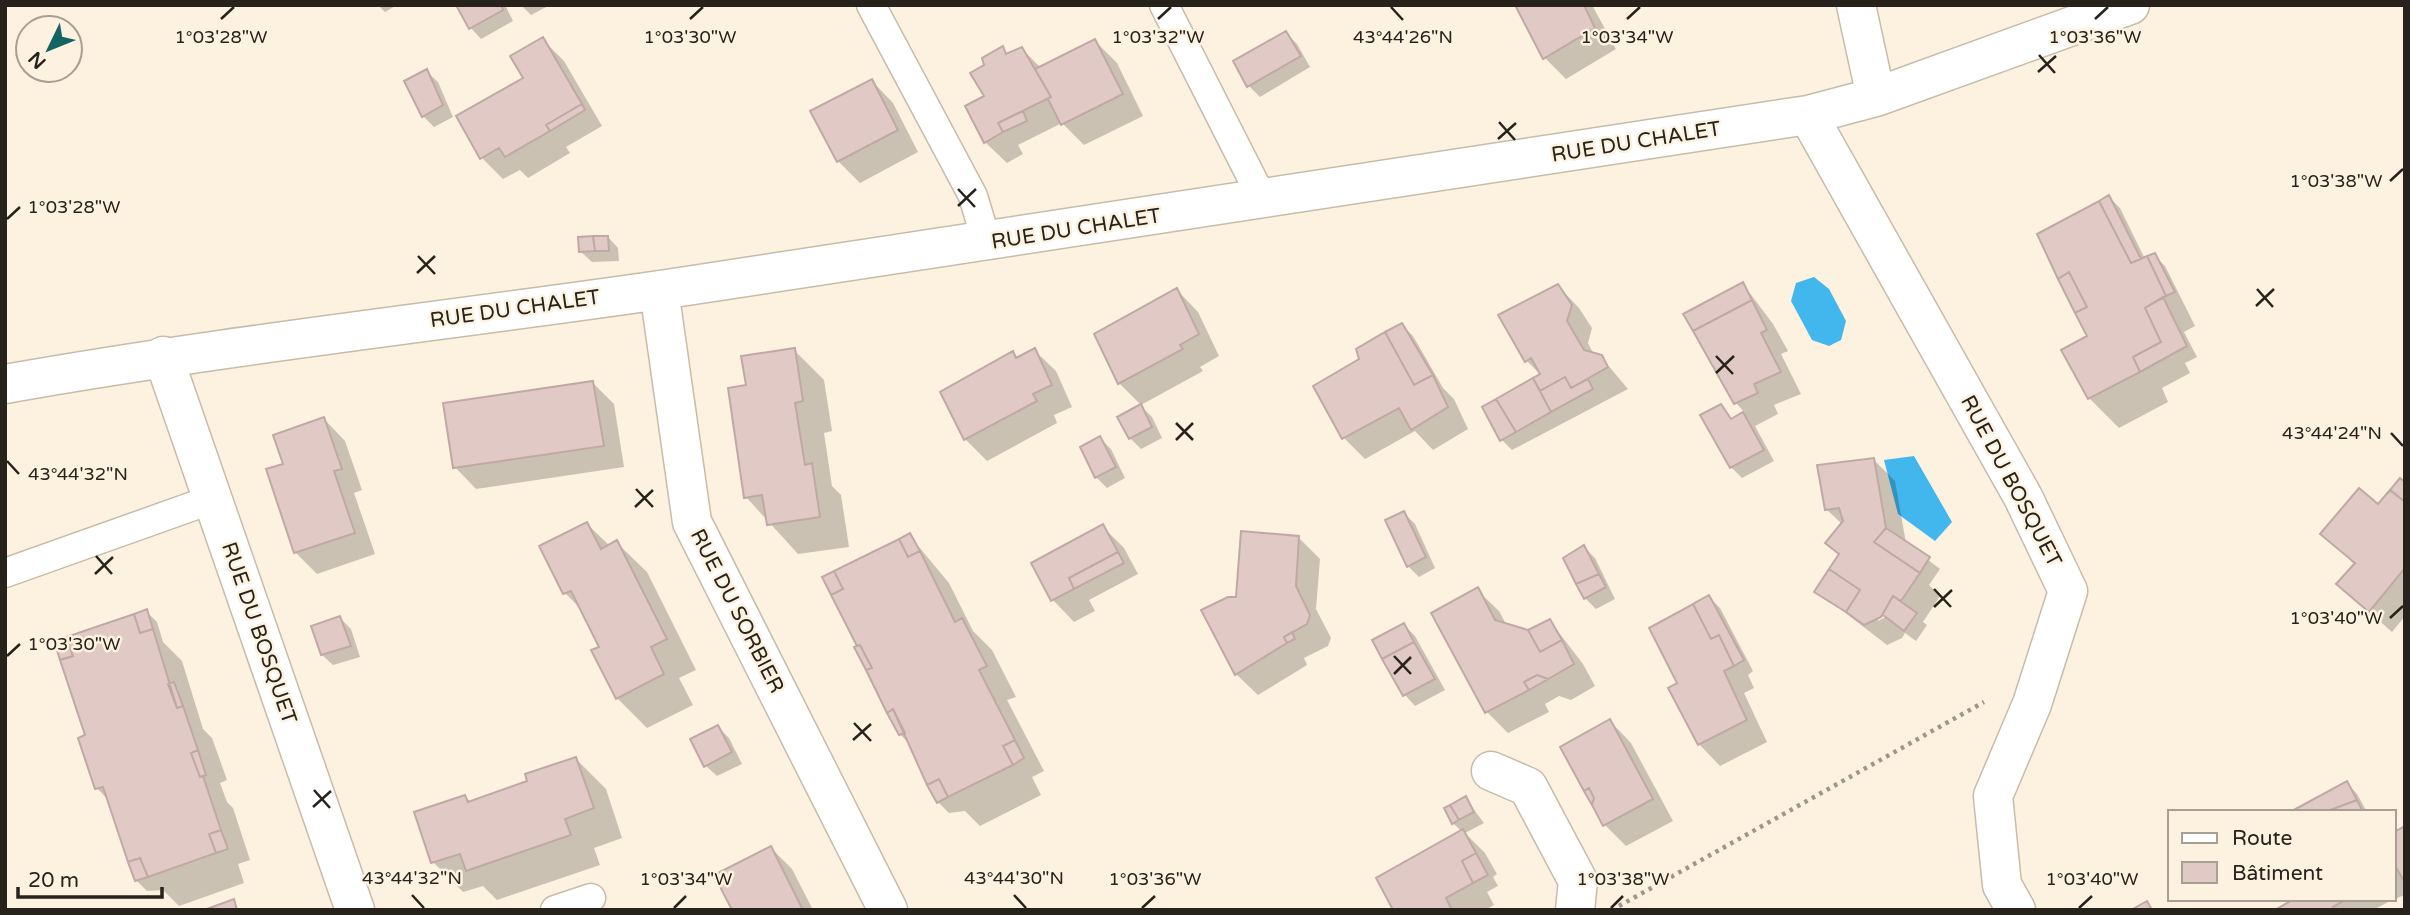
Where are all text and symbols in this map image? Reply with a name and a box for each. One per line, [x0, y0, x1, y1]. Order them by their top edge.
north arrow [14, 14, 84, 84]
text: 1°03'28"W [175, 26, 267, 48]
text: 1°03'30"W [644, 26, 736, 48]
text: 1°03'32"W [1112, 26, 1204, 48]
text: 43°44'26"N [1353, 26, 1453, 48]
text: 1°03'34"W [1581, 26, 1673, 48]
text: 1°03'36"W [2049, 26, 2141, 48]
text: N [24, 47, 51, 73]
street label: RUE DU CHALET [1549, 116, 1723, 168]
text: 1°03'38"W [2290, 170, 2382, 192]
text: 1°03'28"W [28, 196, 120, 218]
street label: RUE DU CHALET [989, 203, 1163, 255]
street label: RUE DU CHALET [428, 285, 602, 333]
street label: RUE DU BOSQUET [1955, 391, 2067, 571]
text: 43°44'24"N [2282, 422, 2382, 444]
text: 43°44'32"N [28, 463, 128, 485]
street label: RUE DU SORBIER [685, 525, 789, 697]
street label: RUE DU BOSQUET [216, 539, 302, 727]
text: 1°03'40"W [2290, 607, 2382, 629]
text: 1°03'30"W [28, 633, 120, 655]
legend [2168, 810, 2396, 901]
text: Route [2232, 826, 2292, 851]
scale bar [18, 856, 161, 900]
text: Bâtiment [2232, 861, 2323, 886]
text: 43°44'32"N [362, 867, 462, 889]
text: 43°44'30"N [964, 867, 1064, 889]
text: 20 m [28, 868, 79, 893]
text: 1°03'34"W [640, 868, 732, 890]
text: 1°03'36"W [1109, 868, 1201, 890]
text: 1°03'38"W [1577, 868, 1669, 890]
text: 1°03'40"W [2046, 868, 2138, 890]

